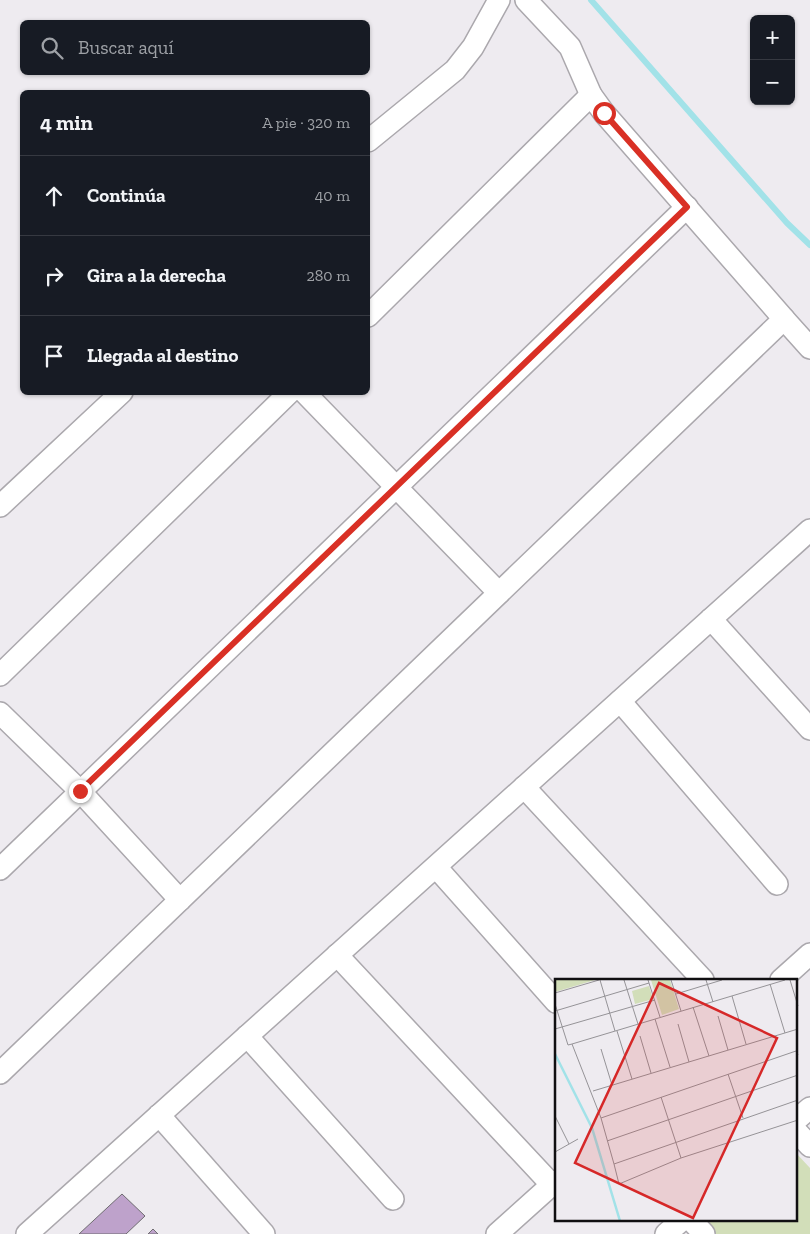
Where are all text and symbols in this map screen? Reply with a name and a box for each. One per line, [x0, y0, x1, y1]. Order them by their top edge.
map controls [750, 15, 795, 105]
button: + [750, 15, 795, 60]
search box [20, 20, 370, 75]
icon: search [38, 34, 66, 62]
text: Buscar aquí [78, 36, 174, 59]
button: − [750, 60, 795, 105]
route start [593, 102, 616, 125]
text: 4 min [40, 110, 93, 135]
text: A pie · 320 m [262, 113, 350, 132]
icon: ahead [40, 182, 68, 210]
text: Continúa [87, 184, 166, 207]
text: 40 m [315, 186, 350, 205]
icon: right [40, 262, 68, 290]
text: Gira a la derecha [87, 264, 226, 287]
text: 280 m [306, 266, 350, 285]
icon: arrive [40, 342, 68, 370]
text: Llegada al destino [87, 344, 238, 367]
route end [69, 780, 92, 803]
inset map [555, 979, 798, 1222]

